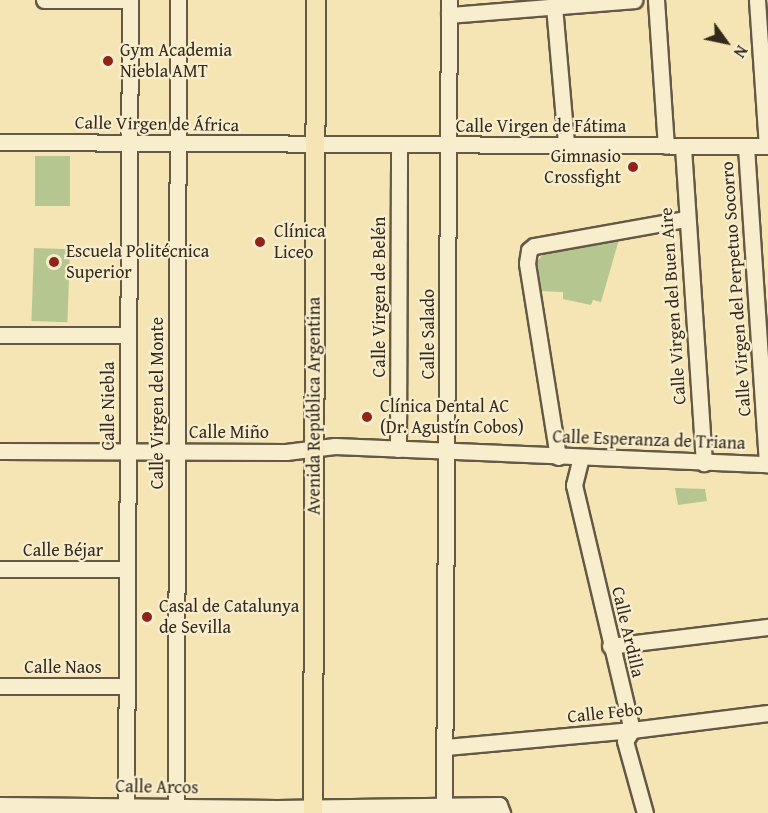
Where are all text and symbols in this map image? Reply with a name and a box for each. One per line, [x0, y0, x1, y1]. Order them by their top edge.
north arrow [696, 12, 756, 72]
place label: Gym Academia Niebla AMT [120, 40, 232, 82]
text: N [728, 41, 754, 63]
marker: Gym Academia Niebla AMT [101, 54, 115, 68]
street label: Calle Virgen de África [75, 112, 239, 136]
street label: Calle Virgen de Fátima [456, 115, 626, 137]
place label: Gimnasio Crossfight [544, 146, 621, 188]
marker: Gimnasio Crossfight [626, 160, 640, 174]
street label: Calle Virgen del Perpetuo Socorro [716, 161, 756, 417]
street label: Calle Virgen del Buen Aire [655, 207, 691, 405]
street label: Calle Virgen de Belén [368, 217, 390, 377]
place label: Clínica Liceo [274, 221, 326, 264]
marker: Clínica Liceo [251, 233, 269, 251]
place label: Escuela Politécnica Superior [66, 241, 209, 284]
marker: Escuela Politécnica Superior [47, 255, 61, 269]
street label: Calle Salado [417, 289, 439, 379]
street label: Avenida República Argentina [303, 297, 325, 515]
street label: Calle Virgen del Monte [146, 317, 168, 489]
street label: Calle Niebla [97, 362, 119, 450]
place label: Clínica Dental AC (Dr. Agustín Cobos) [380, 396, 524, 438]
marker: Clínica Dental AC (Dr. Agustín Cobos) [358, 408, 376, 426]
street label: Calle Miño [189, 421, 269, 443]
street label: Calle Esperanza de Triana [552, 426, 746, 454]
street label: Calle Béjar [23, 539, 103, 561]
street label: Calle Ardilla [607, 585, 649, 679]
place label: Casal de Catalunya de Sevilla [159, 596, 299, 638]
marker: Casal de Catalunya de Sevilla [140, 610, 154, 624]
street label: Calle Naos [24, 656, 102, 678]
street label: Calle Febo [566, 698, 644, 728]
street label: Calle Arcos [115, 775, 199, 799]

